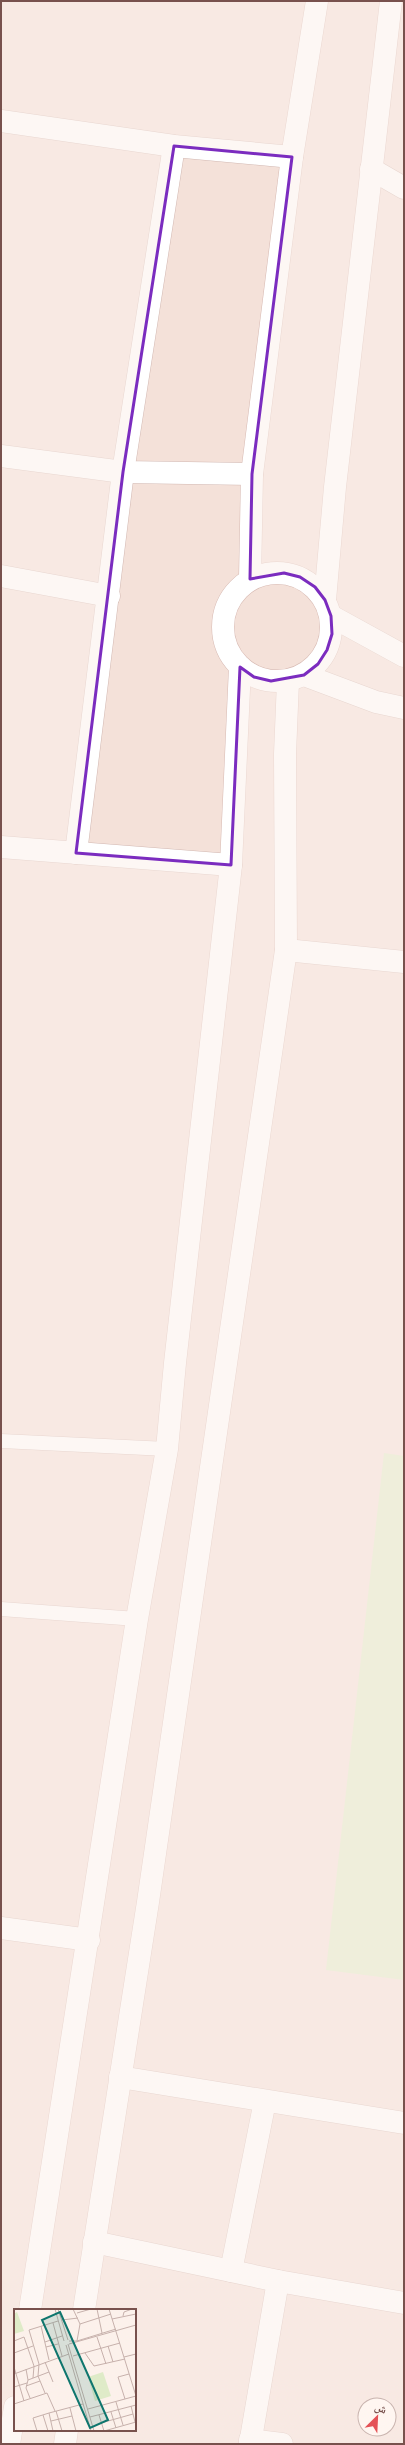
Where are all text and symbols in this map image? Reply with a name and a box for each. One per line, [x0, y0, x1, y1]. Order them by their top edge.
inset map [14, 2309, 136, 2431]
north arrow [357, 2397, 397, 2437]
text: ش [372, 2399, 390, 2418]

